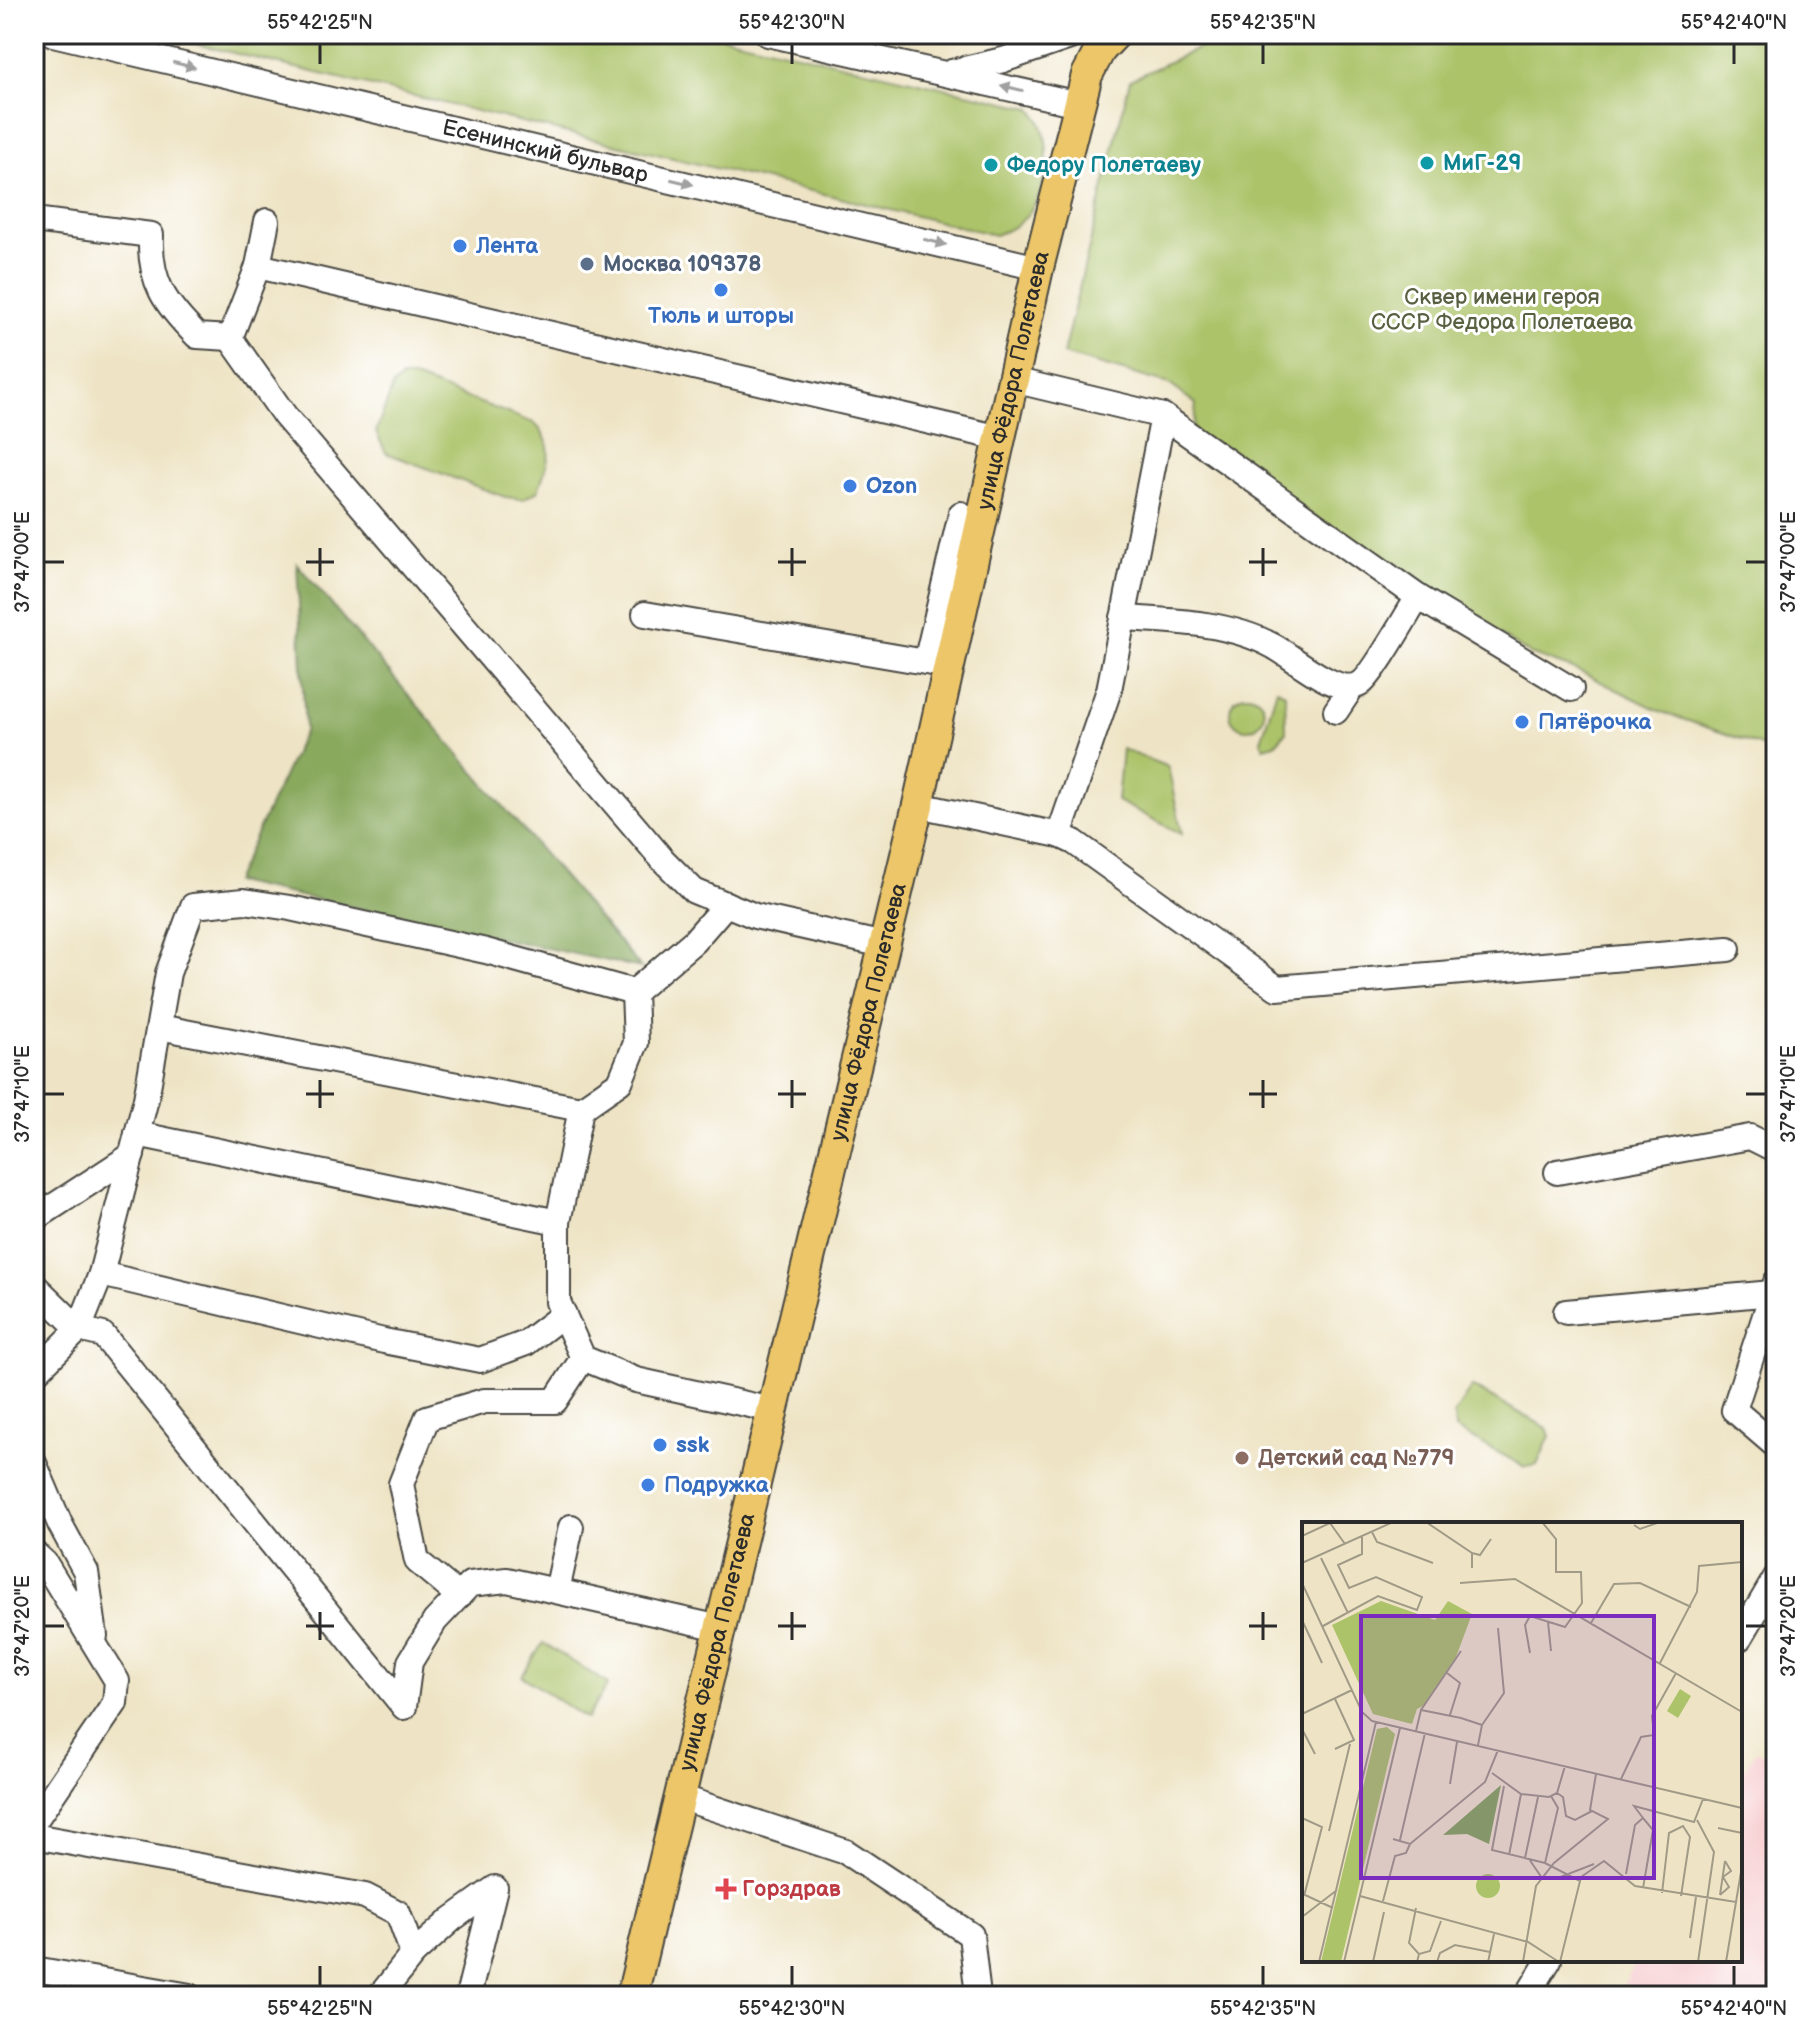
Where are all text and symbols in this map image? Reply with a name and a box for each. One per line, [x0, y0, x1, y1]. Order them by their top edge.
text: 55°42'25"N [267, 11, 373, 35]
text: 55°42'30"N [739, 11, 845, 35]
text: 55°42'35"N [1210, 11, 1316, 35]
text: 55°42'40"N [1681, 11, 1787, 35]
one-way arrow [171, 59, 196, 71]
one-way arrow [999, 82, 1024, 94]
street label: Есенинский бульвар [440, 113, 651, 189]
place label: МиГ-29 [1443, 150, 1521, 177]
place label: Федору Полетаеву [1007, 152, 1202, 179]
marker: МиГ-29 [1418, 154, 1436, 172]
marker: Федору Полетаеву [982, 156, 1000, 174]
one-way arrow [670, 177, 695, 189]
place label: Лента [475, 233, 538, 260]
one-way arrow [923, 236, 948, 249]
marker: Лента [451, 237, 469, 255]
street label: улица Фёдора Полетаева [971, 248, 1055, 512]
place label: Москва 109378 [603, 251, 761, 278]
marker: Москва 109378 [578, 255, 596, 273]
marker: Тюль и шторы [712, 281, 730, 299]
park label: Сквер имени героя СССР Федора Полетаева [1371, 284, 1633, 336]
place label: Тюль и шторы [648, 303, 794, 330]
place label: Ozon [866, 473, 917, 500]
marker: Ozon [841, 477, 859, 495]
text: 37°47'00"E [11, 511, 35, 613]
text: 37°47'00"E [1777, 511, 1801, 613]
place label: Пятёрочка [1538, 709, 1652, 736]
marker: Пятёрочка [1513, 713, 1531, 731]
street label: улица Фёдора Полетаева [824, 880, 912, 1144]
text: 37°47'10"E [11, 1045, 35, 1143]
text: 37°47'10"E [1777, 1045, 1801, 1143]
place label: ssk [676, 1432, 710, 1459]
marker: ssk [651, 1436, 669, 1454]
place label: Детский сад №779 [1258, 1445, 1455, 1472]
marker: Детский сад №779 [1233, 1449, 1251, 1467]
place label: Подружка [664, 1472, 769, 1499]
marker: Подружка [639, 1476, 657, 1494]
street label: улица Фёдора Полетаева [673, 1510, 761, 1774]
inset map [1302, 1522, 1742, 1962]
text: 37°47'20"E [11, 1575, 35, 1677]
text: 37°47'20"E [1777, 1575, 1801, 1677]
place label: Горздрав [742, 1876, 841, 1903]
marker: Горздрав [717, 1880, 735, 1898]
text: 55°42'25"N [267, 1997, 373, 2021]
text: 55°42'30"N [739, 1997, 845, 2021]
text: 55°42'35"N [1210, 1997, 1316, 2021]
text: 55°42'40"N [1681, 1997, 1787, 2021]

